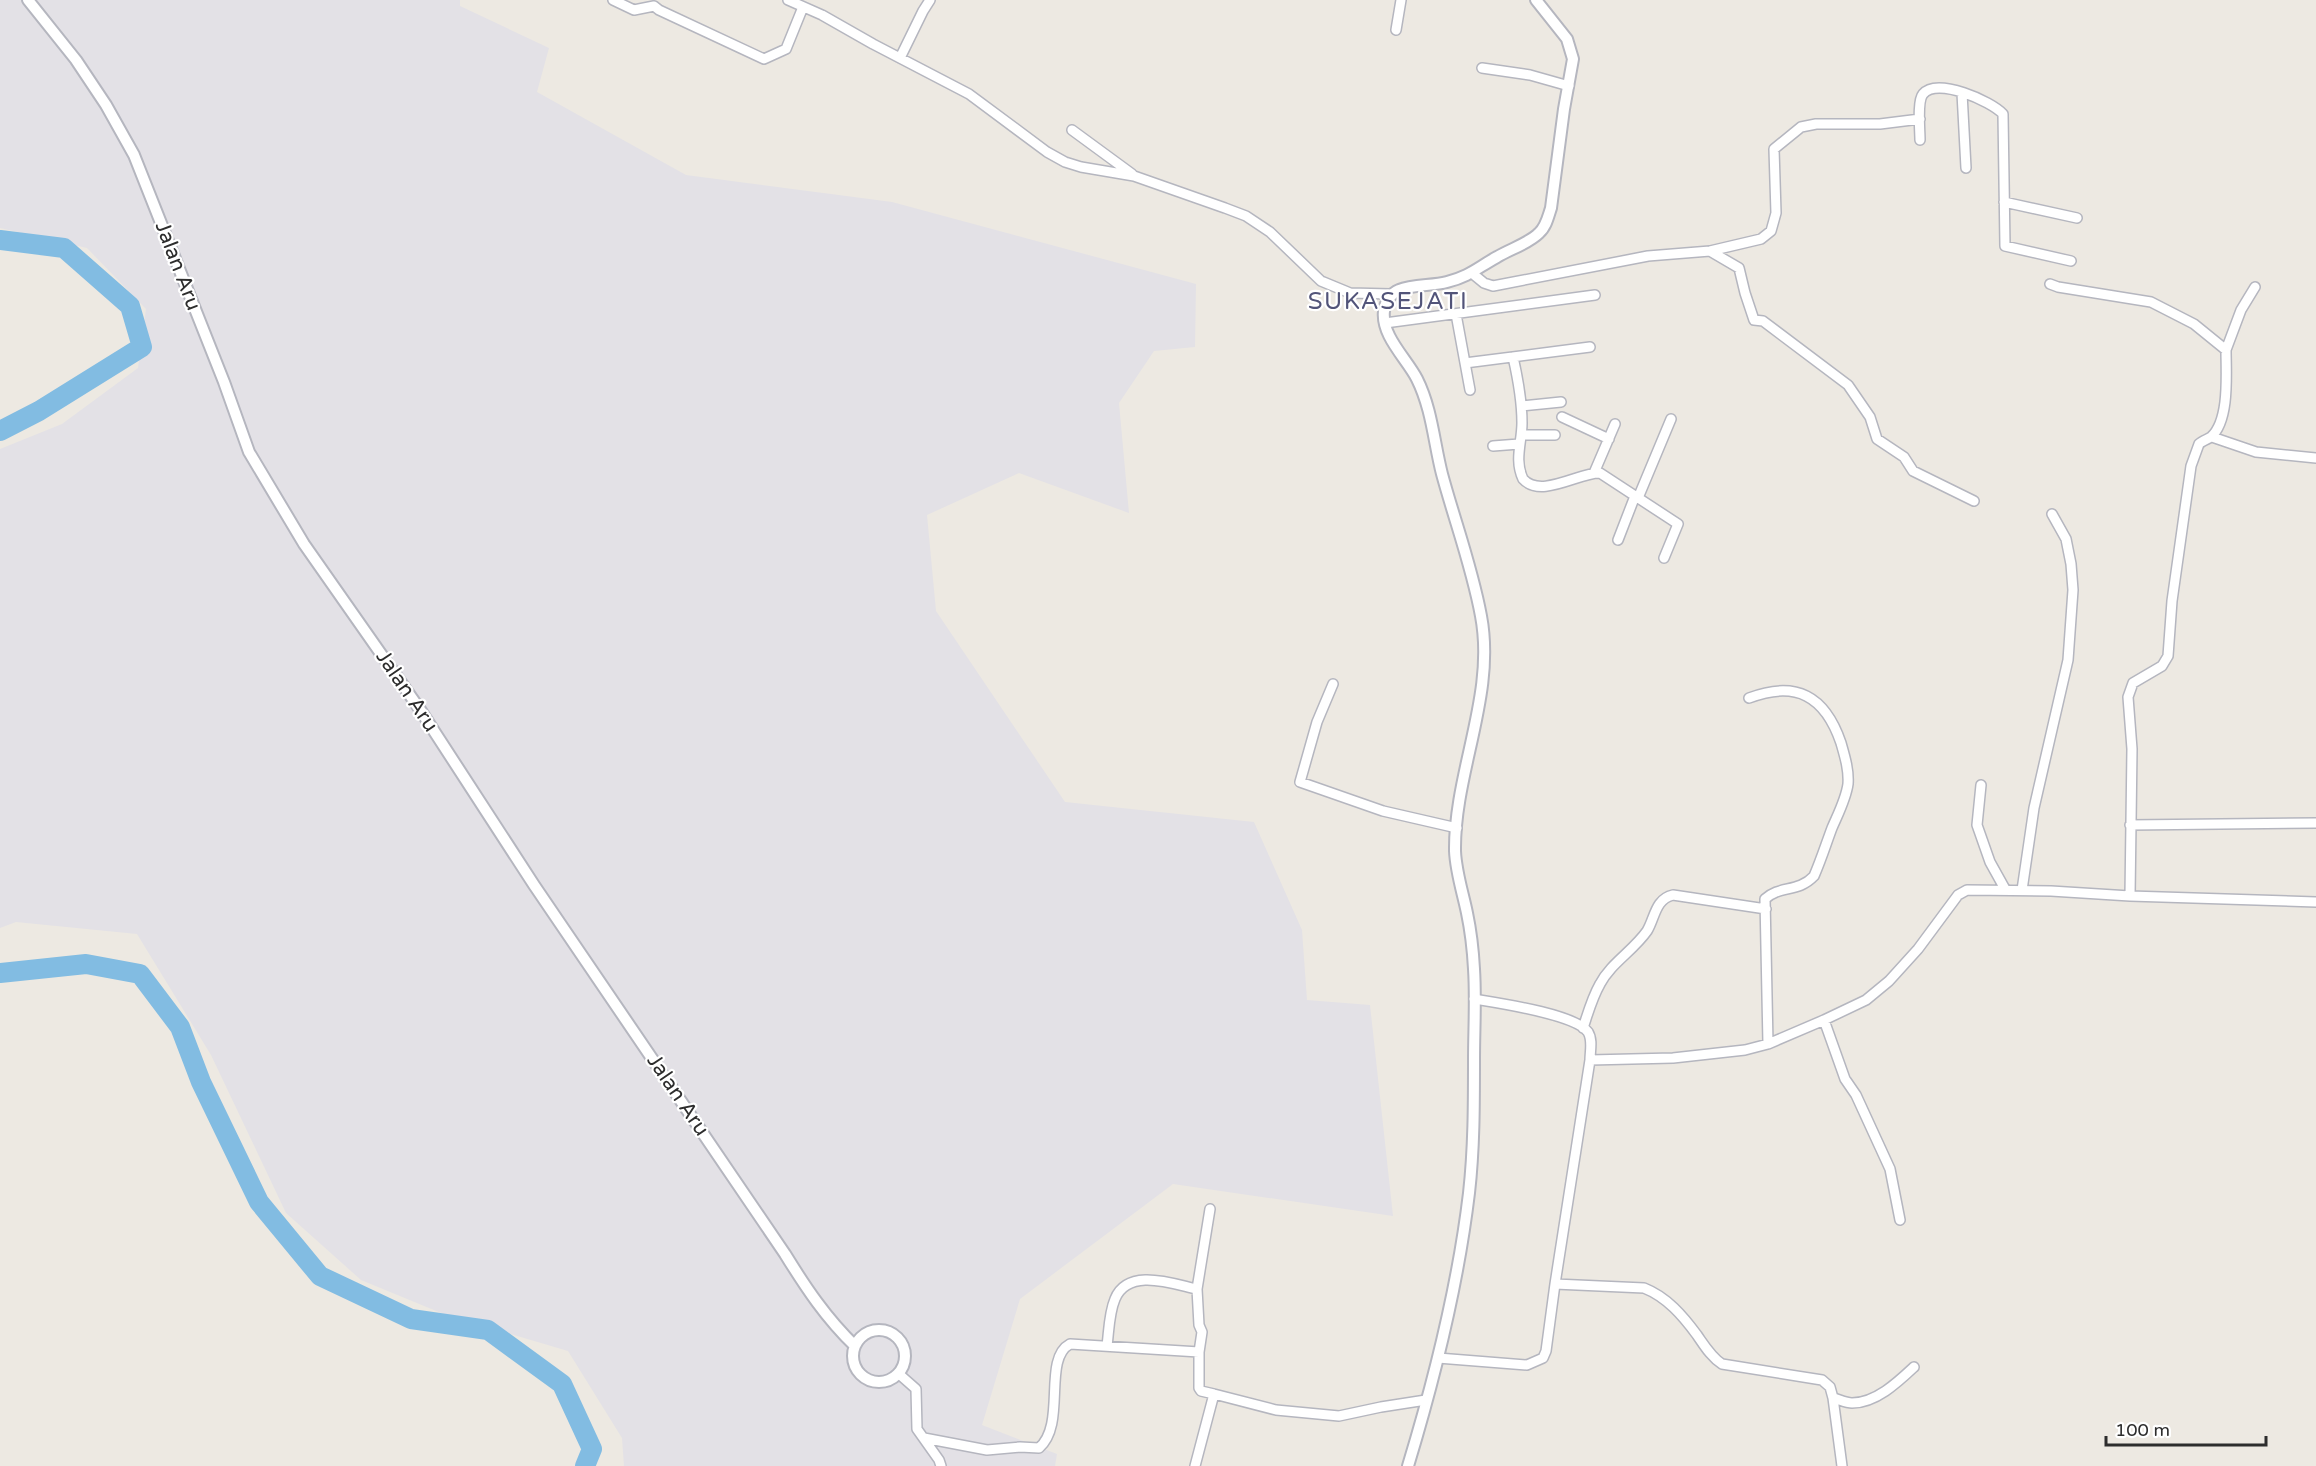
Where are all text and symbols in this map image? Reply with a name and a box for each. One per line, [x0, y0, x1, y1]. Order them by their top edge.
street label: Jalan Aru [150, 218, 206, 314]
district label: SUKASEJATI [1308, 287, 1468, 316]
street label: Jalan Aru [371, 645, 443, 737]
street label: Jalan Aru [642, 1049, 714, 1141]
scale bar [2106, 1409, 2266, 1447]
text: 100 m [2115, 1419, 2170, 1441]

